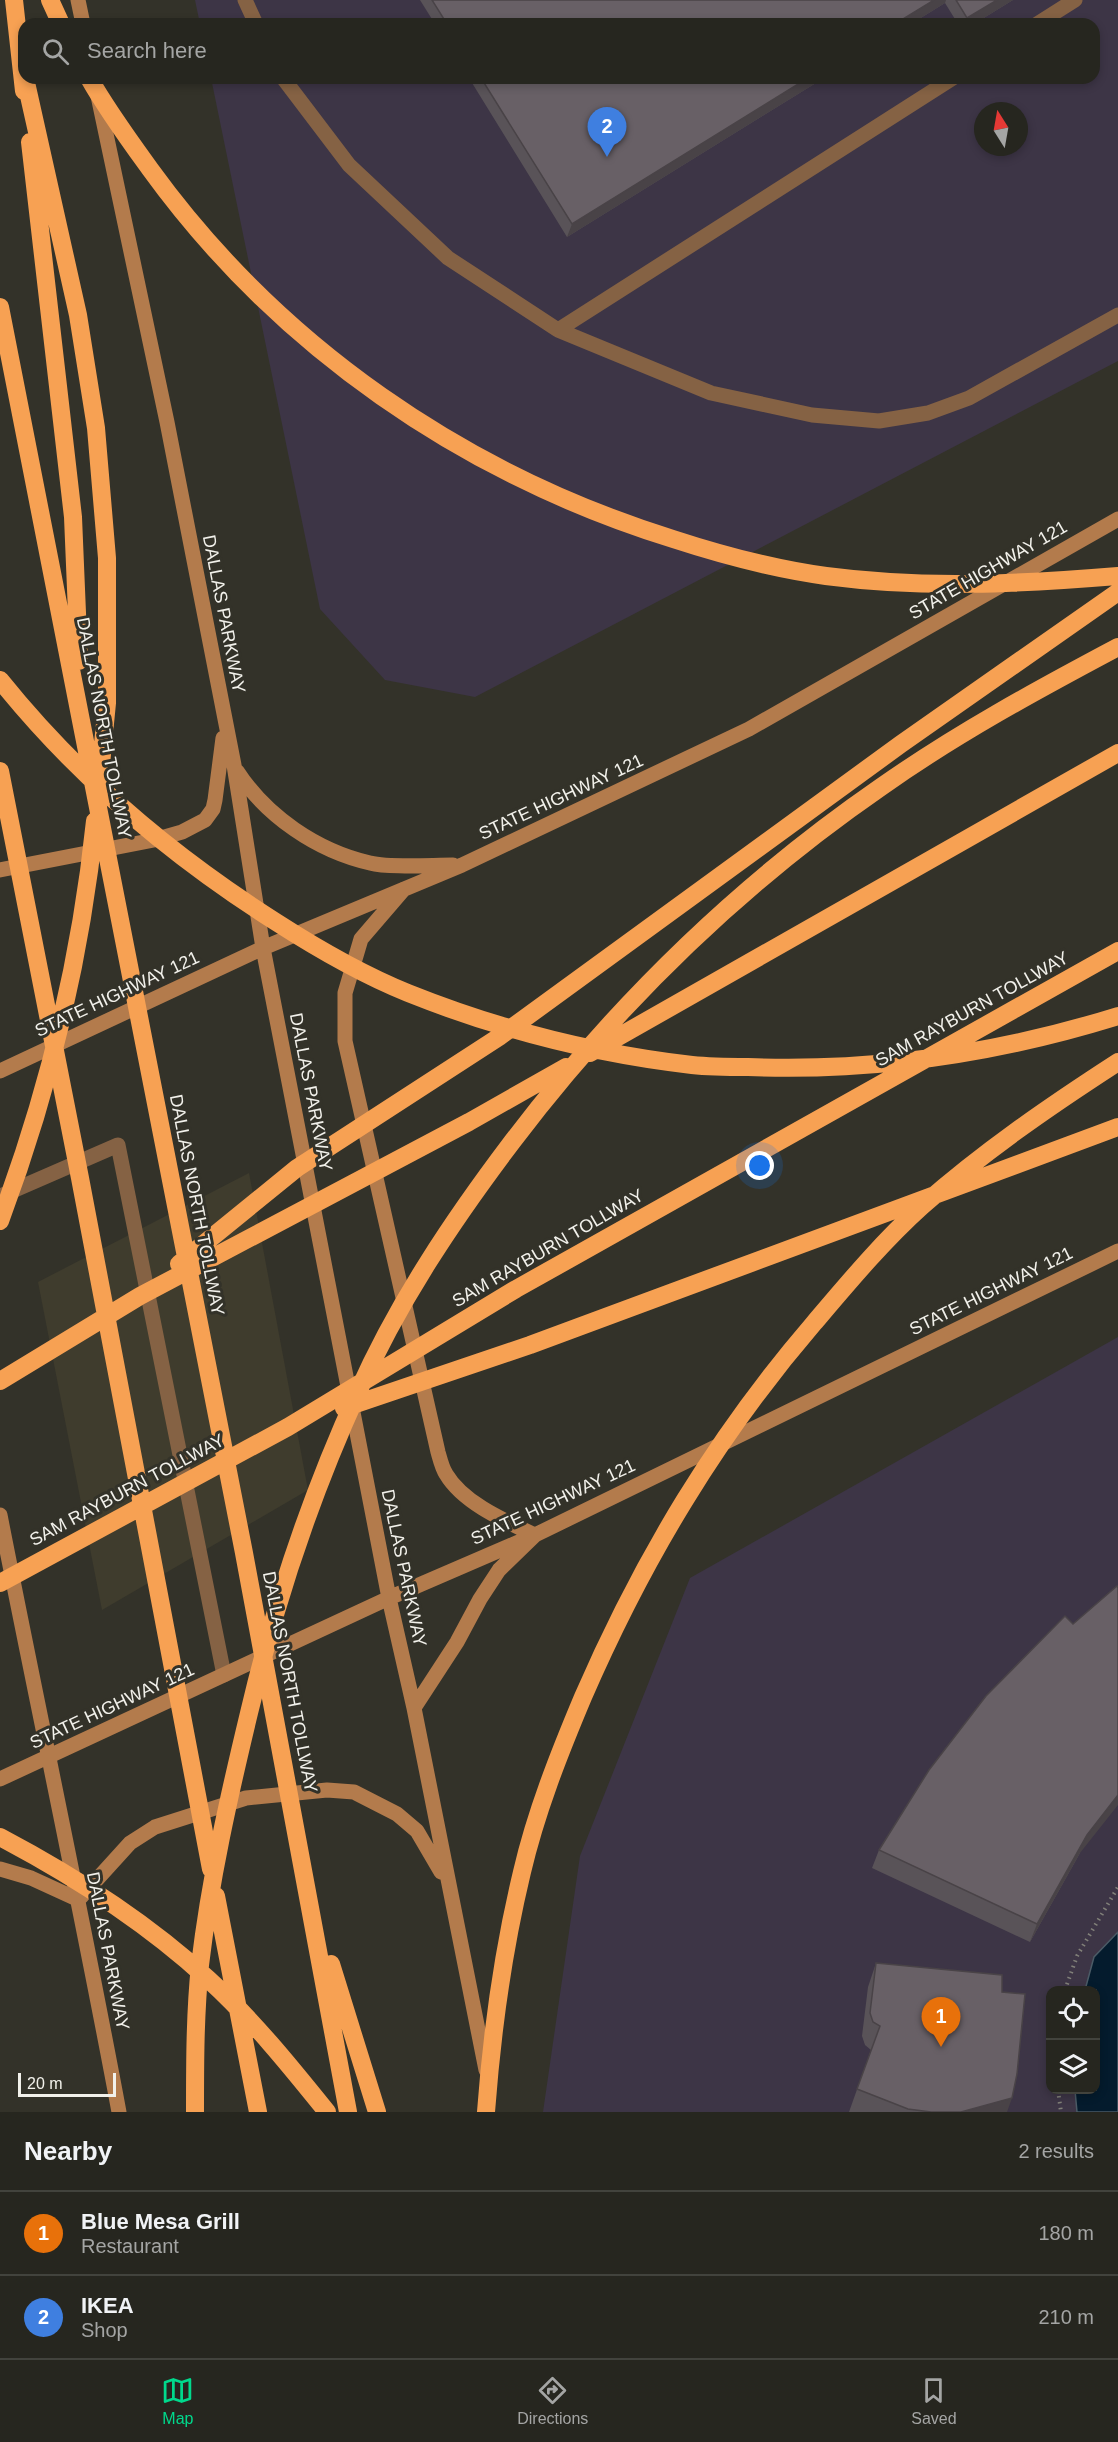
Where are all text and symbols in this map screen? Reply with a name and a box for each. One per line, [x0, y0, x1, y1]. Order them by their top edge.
search box [18, 18, 1100, 84]
icon: search [39, 35, 72, 68]
text: Search here [87, 38, 207, 63]
north arrow [974, 102, 1028, 156]
pin: 2 [588, 108, 626, 157]
street label: STATE HIGHWAY 121 [905, 517, 1071, 623]
street label: DALLAS PARKWAY [199, 533, 249, 695]
street label: DALLAS NORTH TOLLWAY [73, 616, 135, 840]
street label: STATE HIGHWAY 121 [476, 750, 646, 844]
street label: STATE HIGHWAY 121 [32, 947, 202, 1041]
street label: SAM RAYBURN TOLLWAY [872, 947, 1072, 1071]
street label: DALLAS PARKWAY [286, 1011, 336, 1173]
street label: DALLAS NORTH TOLLWAY [166, 1093, 228, 1317]
your location [745, 1151, 774, 1180]
street label: SAM RAYBURN TOLLWAY [449, 1185, 647, 1311]
street label: STATE HIGHWAY 121 [906, 1243, 1076, 1339]
street label: SAM RAYBURN TOLLWAY [26, 1430, 228, 1550]
street label: STATE HIGHWAY 121 [468, 1455, 638, 1549]
street label: DALLAS PARKWAY [378, 1487, 430, 1649]
street label: DALLAS NORTH TOLLWAY [259, 1570, 321, 1794]
street label: STATE HIGHWAY 121 [27, 1659, 197, 1753]
street label: DALLAS PARKWAY [83, 1870, 133, 2032]
map controls [1046, 1986, 1100, 2094]
button: locate [1046, 1986, 1100, 2040]
pin: 1 [922, 1998, 960, 2047]
button: layers [1046, 2040, 1100, 2094]
scale bar [18, 2070, 116, 2098]
text: 20 m [27, 2075, 63, 2092]
text: Nearby [24, 2136, 112, 2166]
text: 2 results [1018, 2140, 1094, 2162]
text: Blue Mesa Grill [81, 2209, 240, 2234]
text: 1 [38, 2222, 49, 2244]
text: 180 m [1038, 2222, 1094, 2244]
text: Restaurant [81, 2235, 179, 2257]
text: IKEA [81, 2293, 134, 2318]
text: 2 [38, 2306, 49, 2328]
text: 210 m [1038, 2306, 1094, 2328]
text: Shop [81, 2319, 128, 2341]
tab: Map [161, 2374, 194, 2428]
tab: Directions [517, 2374, 588, 2428]
tab: Saved [911, 2374, 957, 2428]

